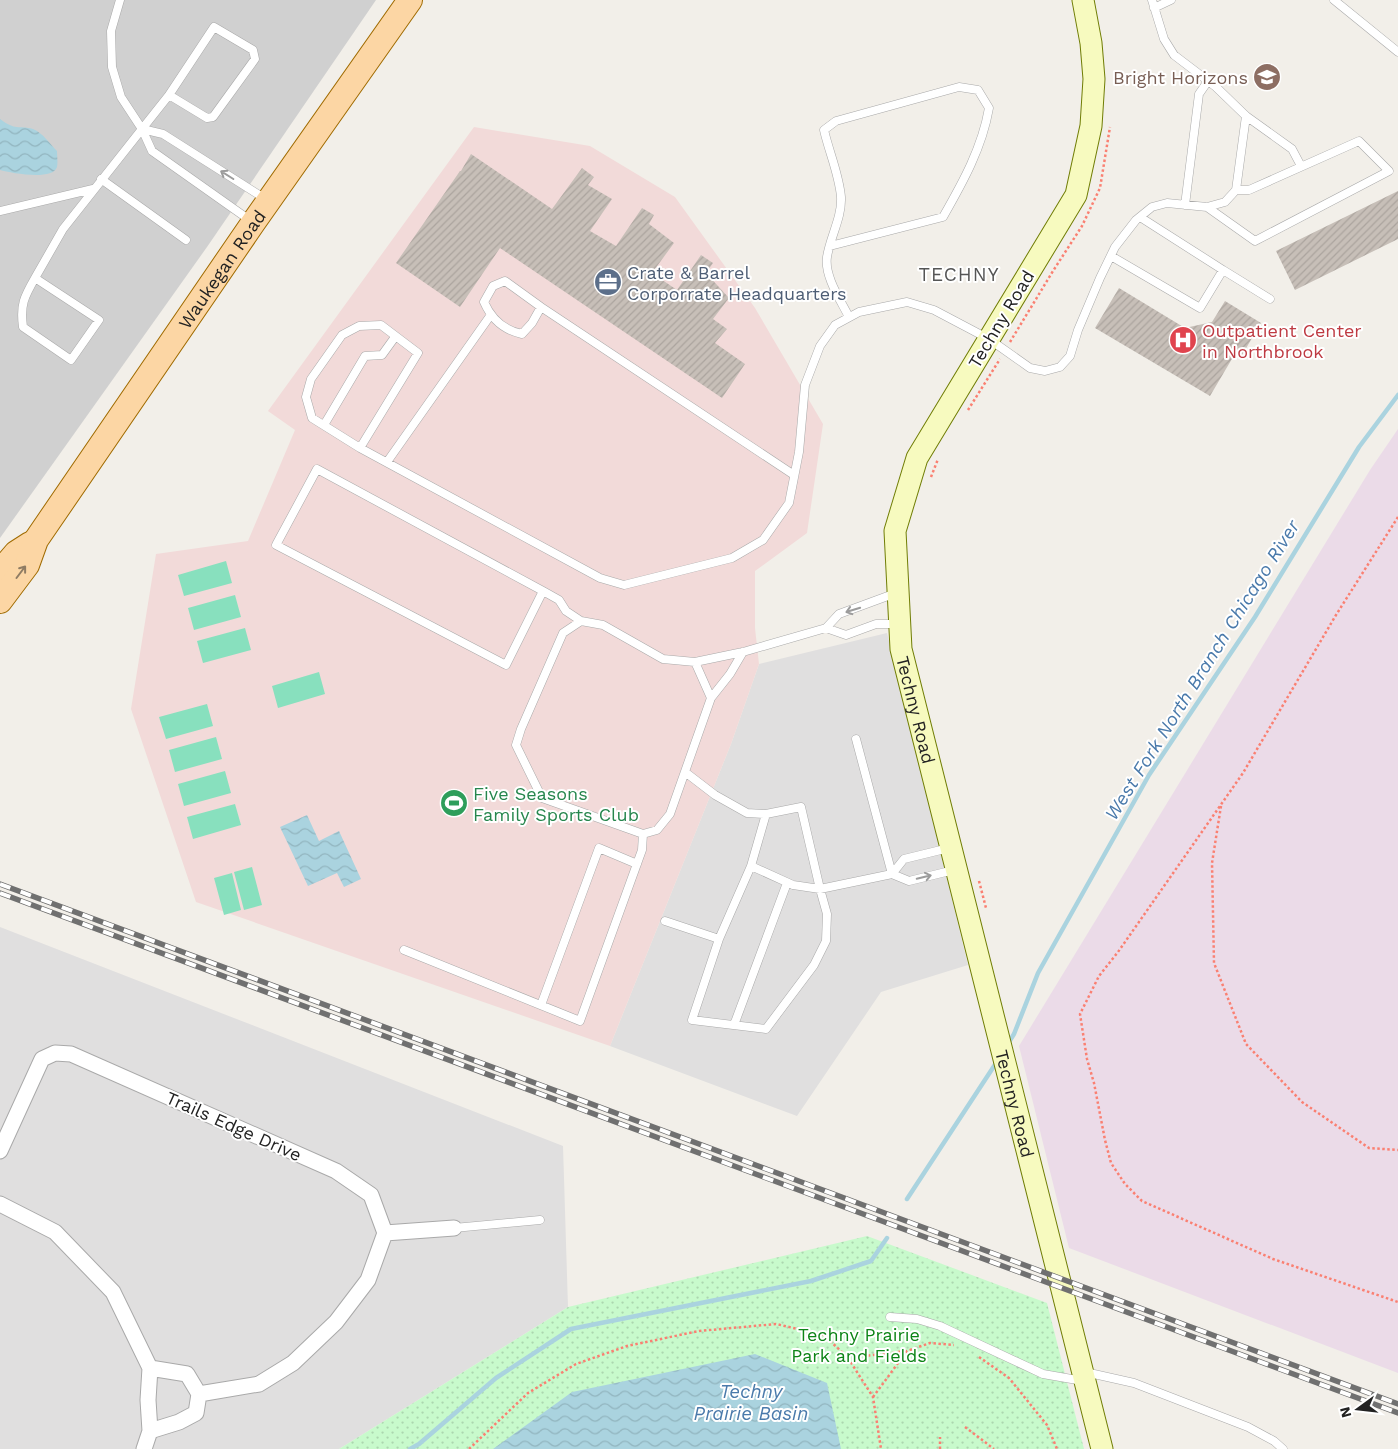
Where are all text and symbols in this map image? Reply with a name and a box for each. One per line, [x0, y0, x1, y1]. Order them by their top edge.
school or university icon: Bright Horizons [1252, 62, 1282, 92]
place label: Bright Horizons [1113, 67, 1248, 88]
one-way arrow [221, 170, 235, 180]
street label: Waukegan Road [174, 206, 270, 332]
place label: Crate & Barrel Corporrate Headquarters [627, 262, 847, 304]
district label: TECHNY [918, 263, 1000, 286]
street label: Techny Road [964, 266, 1038, 372]
office icon: Crate & Barrel Corporrate Headquarters [593, 267, 623, 297]
place label: Outpatient Center in Northbrook [1202, 320, 1362, 362]
hospital icon: Outpatient Center in Northbrook [1168, 325, 1198, 355]
water label: West Fork North Branch Chicago River [1100, 515, 1305, 824]
one-way arrow [16, 566, 27, 579]
one-way arrow [845, 605, 861, 615]
street label: Techny Road [893, 654, 940, 766]
place label: Five Seasons Family Sports Club [473, 783, 639, 825]
sports icon: Five Seasons Family Sports Club [439, 788, 469, 818]
one-way arrow [915, 872, 931, 881]
street label: Techny Road [992, 1047, 1039, 1160]
street label: Trails Edge Drive [163, 1087, 305, 1165]
park label: Techny Prairie Park and Fields [791, 1324, 927, 1366]
water label: Techny Prairie Basin [694, 1380, 808, 1425]
north arrow [1333, 1384, 1383, 1434]
text: N [1336, 1405, 1355, 1419]

